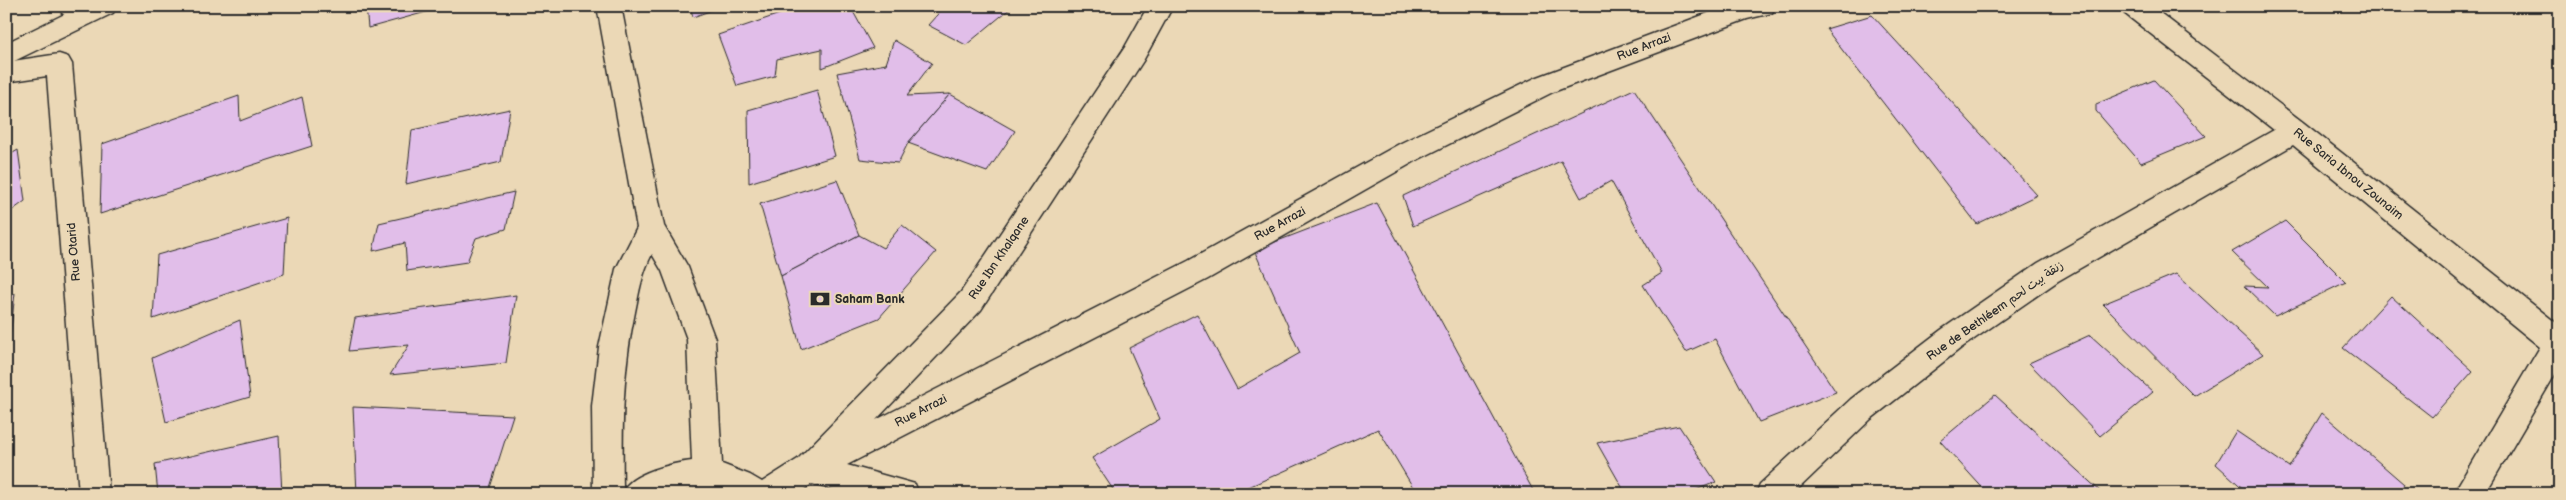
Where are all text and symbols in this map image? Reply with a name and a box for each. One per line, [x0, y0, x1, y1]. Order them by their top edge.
street label: Rue Arrazi [1615, 30, 1673, 64]
street label: Rue Saria Ibnou Zounaim [2290, 125, 2406, 223]
street label: Rue Arrazi [1252, 204, 1309, 244]
street label: Rue Ibn Khalqane [966, 213, 1032, 303]
street label: Rue Otarid [64, 222, 84, 282]
street label: Rue de Bethléem زنقة بيت لحم [1924, 258, 2067, 365]
bank icon: Saham Bank [809, 288, 831, 310]
place label: Saham Bank [835, 292, 905, 307]
street label: Rue Arrazi [892, 391, 950, 431]

